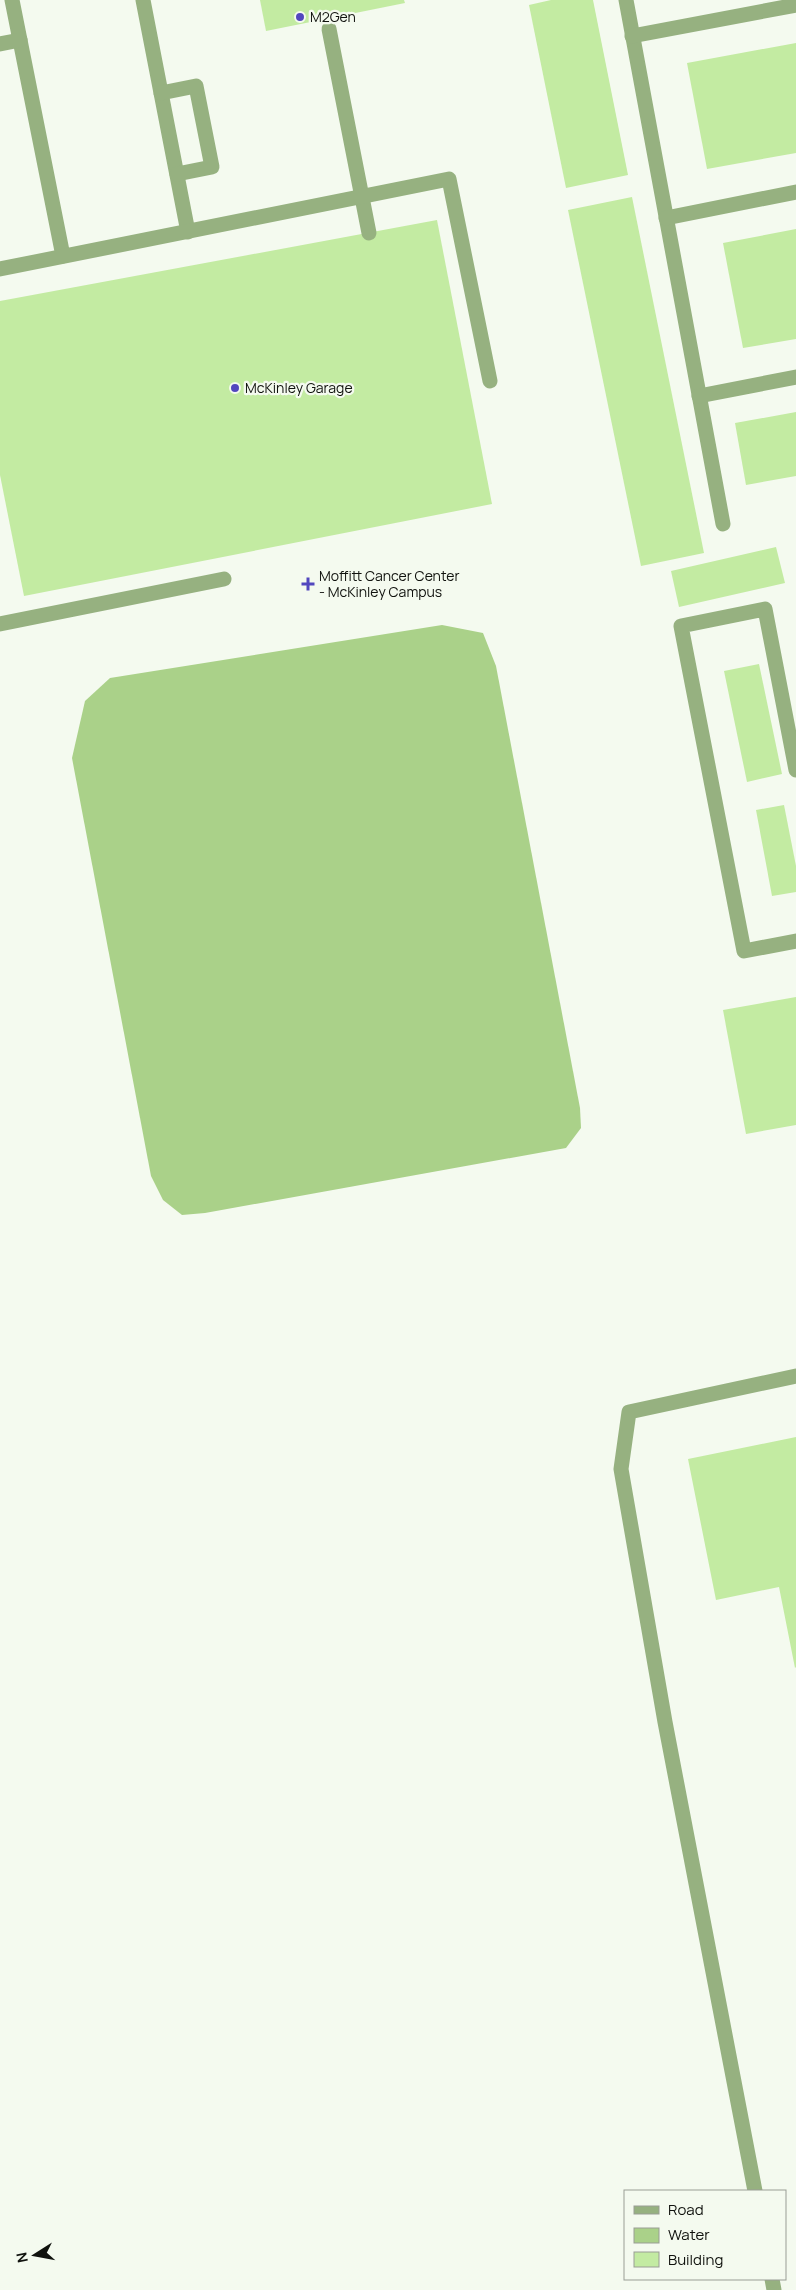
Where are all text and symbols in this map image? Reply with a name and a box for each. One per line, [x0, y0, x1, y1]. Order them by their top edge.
place label: M2Gen [310, 7, 356, 26]
marker: M2Gen [294, 11, 306, 23]
place label: McKinley Garage [245, 378, 353, 397]
marker: McKinley Garage [229, 382, 241, 394]
place label: Moffitt Cancer Center - McKinley Campus [319, 566, 459, 601]
marker: Moffitt Cancer Center - McKinley Campus [301, 577, 315, 591]
legend [624, 2190, 786, 2280]
text: Road [668, 2199, 704, 2220]
text: Water [668, 2224, 710, 2245]
north arrow [10, 2230, 60, 2280]
text: Building [668, 2249, 723, 2270]
text: N [11, 2251, 32, 2264]

